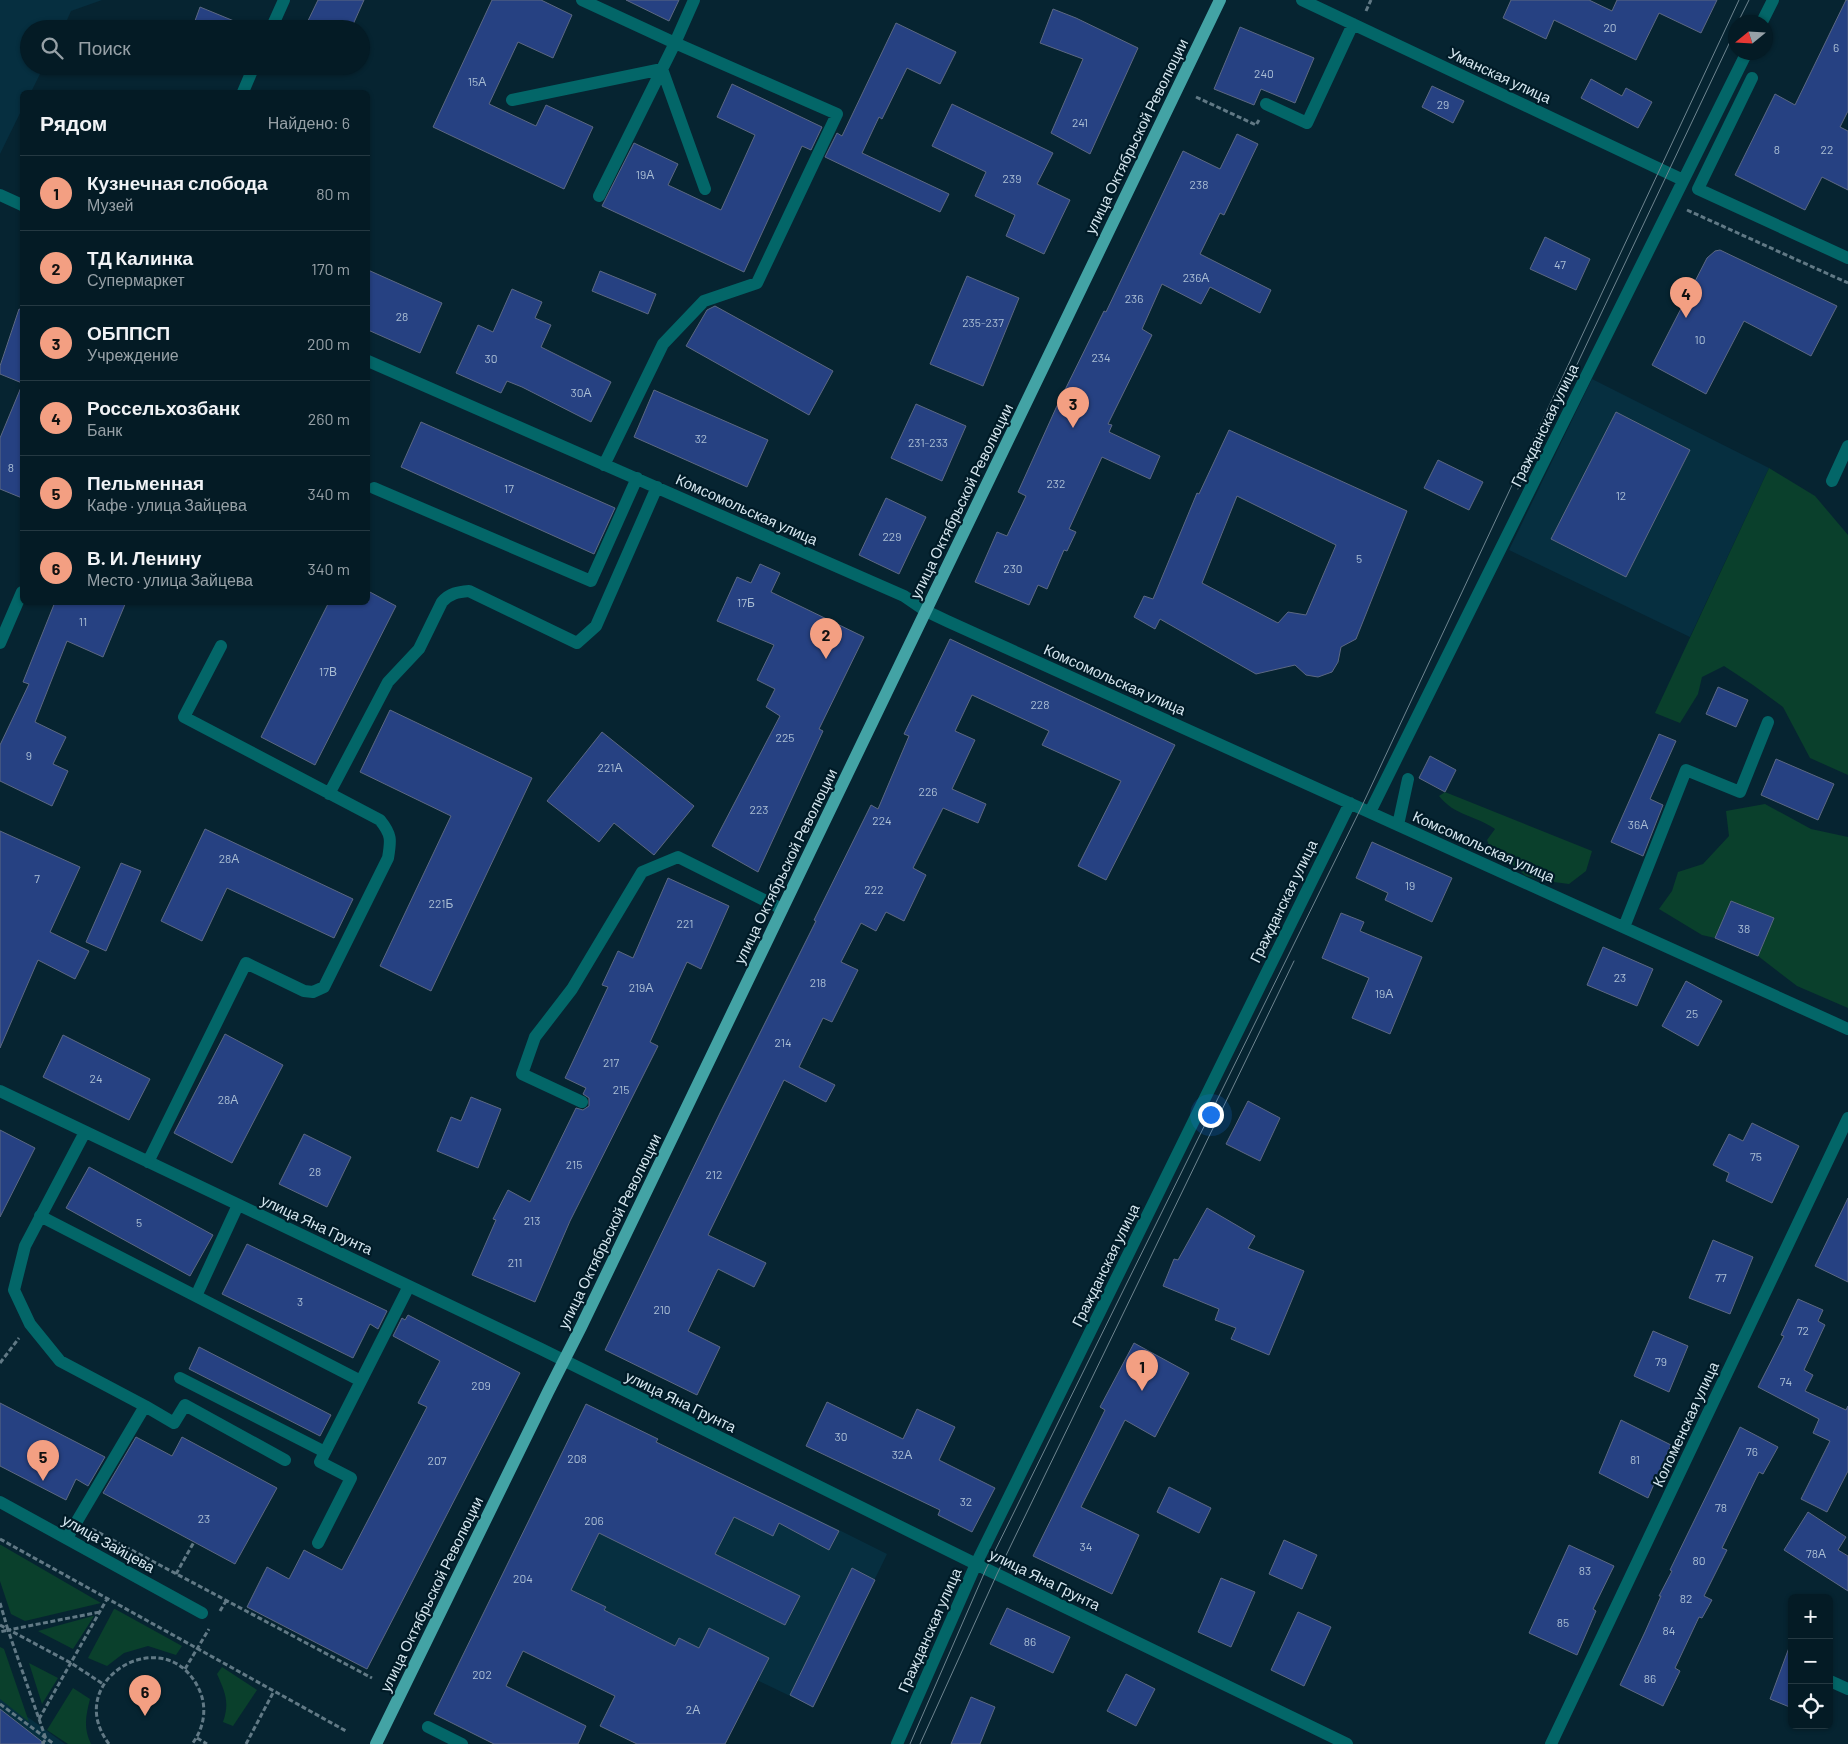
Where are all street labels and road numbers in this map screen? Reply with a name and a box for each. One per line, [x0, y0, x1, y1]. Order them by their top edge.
street label: улица Октябрьской Революции [1081, 35, 1191, 237]
street label: Уманская улица [1446, 43, 1555, 107]
street label: Гражданская улица [1506, 360, 1582, 489]
street label: улица Октябрьской Революции [906, 400, 1016, 602]
street label: Комсомольская улица [673, 470, 821, 549]
street label: Комсомольская улица [1041, 640, 1189, 719]
street label: улица Октябрьской Революции [730, 765, 840, 967]
street label: Комсомольская улица [1410, 807, 1558, 886]
street label: Гражданская улица [1245, 836, 1321, 965]
street label: улица Октябрьской Революции [554, 1130, 664, 1332]
street label: улица Яна Грунта [258, 1190, 376, 1258]
street label: Гражданская улица [1067, 1200, 1143, 1329]
street label: Коломенская улица [1648, 1358, 1722, 1489]
street label: улица Яна Грунта [623, 1366, 740, 1436]
street label: улица Октябрьской Революции [376, 1493, 486, 1695]
street label: улица Зайцева [60, 1510, 159, 1576]
street label: улица Яна Грунта [987, 1544, 1104, 1614]
street label: Гражданская улица [893, 1564, 965, 1695]

